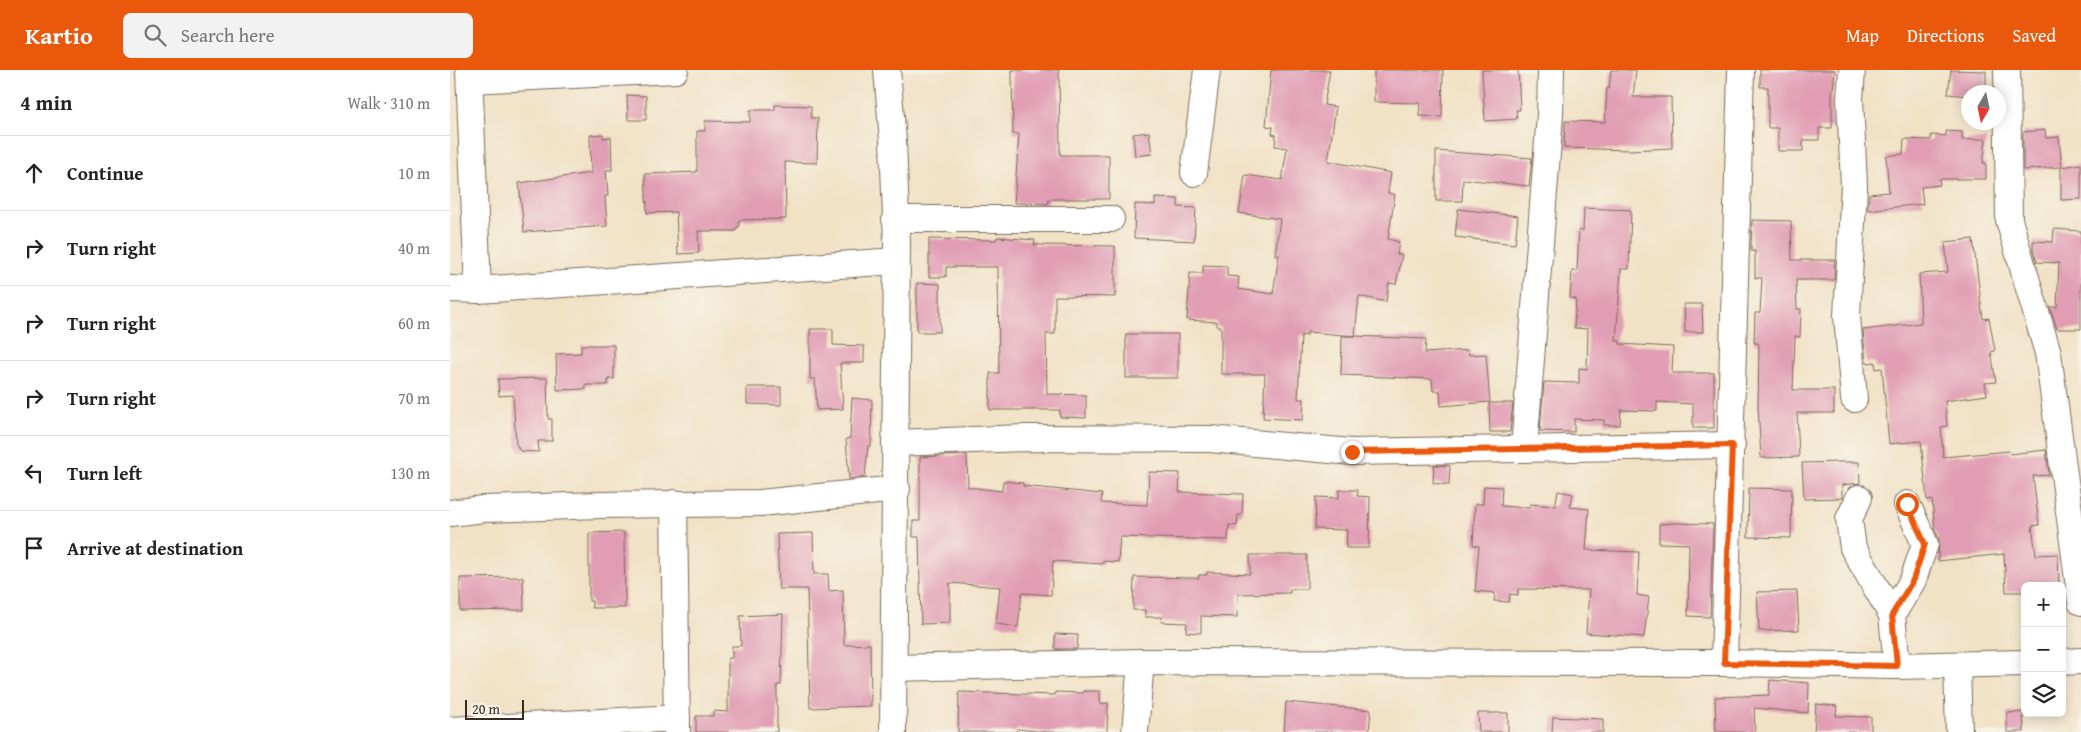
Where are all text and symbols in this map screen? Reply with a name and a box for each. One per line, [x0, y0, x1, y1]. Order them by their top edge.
search box [123, 13, 473, 58]
text: Kartio [25, 18, 93, 53]
icon: search [141, 21, 169, 49]
text: Search here [181, 21, 275, 49]
text: Map [1846, 22, 1879, 49]
text: Directions [1907, 22, 1984, 49]
text: Saved [2012, 22, 2056, 49]
north arrow [1961, 85, 2006, 130]
text: 4 min [20, 87, 72, 118]
text: Walk · 310 m [347, 91, 430, 115]
icon: ahead [20, 159, 48, 187]
text: Continue [67, 159, 144, 187]
text: 10 m [398, 161, 430, 185]
icon: right [20, 234, 48, 262]
text: Turn right [67, 234, 156, 262]
text: 40 m [398, 236, 430, 260]
icon: right [20, 309, 48, 337]
text: Turn right [67, 309, 156, 337]
text: 60 m [398, 311, 430, 335]
icon: right [20, 384, 48, 412]
text: Turn right [67, 384, 156, 412]
text: 70 m [398, 386, 430, 410]
route end [1341, 441, 1364, 464]
icon: left [20, 459, 48, 487]
text: Turn left [67, 459, 142, 487]
text: 130 m [390, 461, 430, 485]
route start [1896, 493, 1919, 516]
icon: arrive [20, 534, 48, 562]
text: Arrive at destination [67, 534, 243, 562]
map controls [2021, 582, 2066, 717]
button: + [2021, 582, 2066, 627]
button: − [2021, 627, 2066, 672]
button: layers [2021, 672, 2066, 717]
scale bar [465, 697, 524, 720]
text: 20 m [472, 699, 500, 719]

